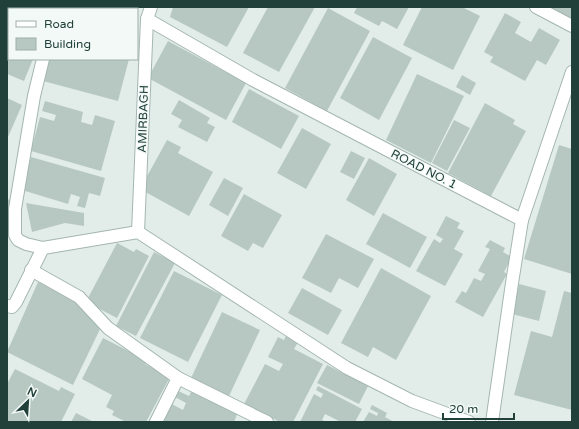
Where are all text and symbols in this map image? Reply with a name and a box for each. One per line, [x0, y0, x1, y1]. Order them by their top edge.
legend [8, 8, 138, 60]
text: Road [44, 17, 74, 31]
text: Building [44, 37, 91, 51]
street label: AMIRBAGH [135, 85, 151, 153]
street label: ROAD NO. 1 [389, 146, 459, 192]
north arrow [8, 381, 48, 421]
text: N [25, 385, 39, 400]
scale bar [443, 395, 514, 421]
text: 20 m [449, 402, 478, 416]

